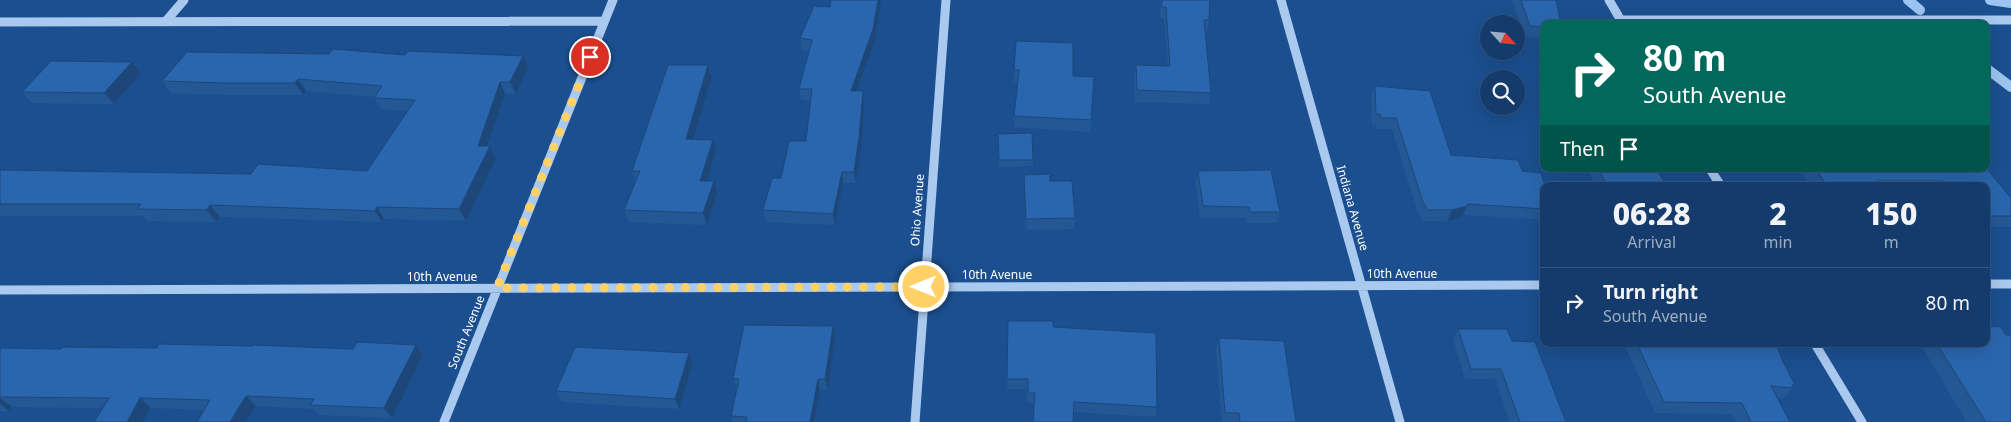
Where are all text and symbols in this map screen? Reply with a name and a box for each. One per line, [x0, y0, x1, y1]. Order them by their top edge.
north arrow [1480, 15, 1525, 60]
map controls [1480, 15, 1525, 115]
text: 80 m [1643, 34, 1726, 81]
pin [569, 36, 611, 78]
icon: right [1560, 40, 1625, 105]
icon: arrive [576, 43, 604, 71]
button: search [1480, 70, 1525, 115]
text: South Avenue [1643, 79, 1787, 109]
icon: arrive [1615, 135, 1643, 163]
text: Then [1560, 136, 1605, 162]
street label: Indiana Avenue [1333, 163, 1373, 253]
street label: Ohio Avenue [906, 173, 928, 247]
text: 06:28 [1613, 193, 1691, 234]
text: 2 [1769, 193, 1787, 234]
text: 150 [1865, 193, 1917, 234]
text: Arrival [1627, 231, 1676, 253]
text: min [1763, 231, 1792, 253]
text: m [1884, 231, 1899, 253]
position arrow [897, 260, 949, 312]
street label: 10th Avenue [1367, 265, 1438, 282]
street label: 10th Avenue [962, 266, 1033, 283]
street label: 10th Avenue [407, 268, 478, 285]
text: Turn right [1603, 279, 1698, 305]
icon: right [1560, 289, 1588, 317]
text: 80 m [1926, 290, 1970, 316]
street label: South Avenue [443, 292, 489, 371]
text: South Avenue [1603, 305, 1707, 327]

